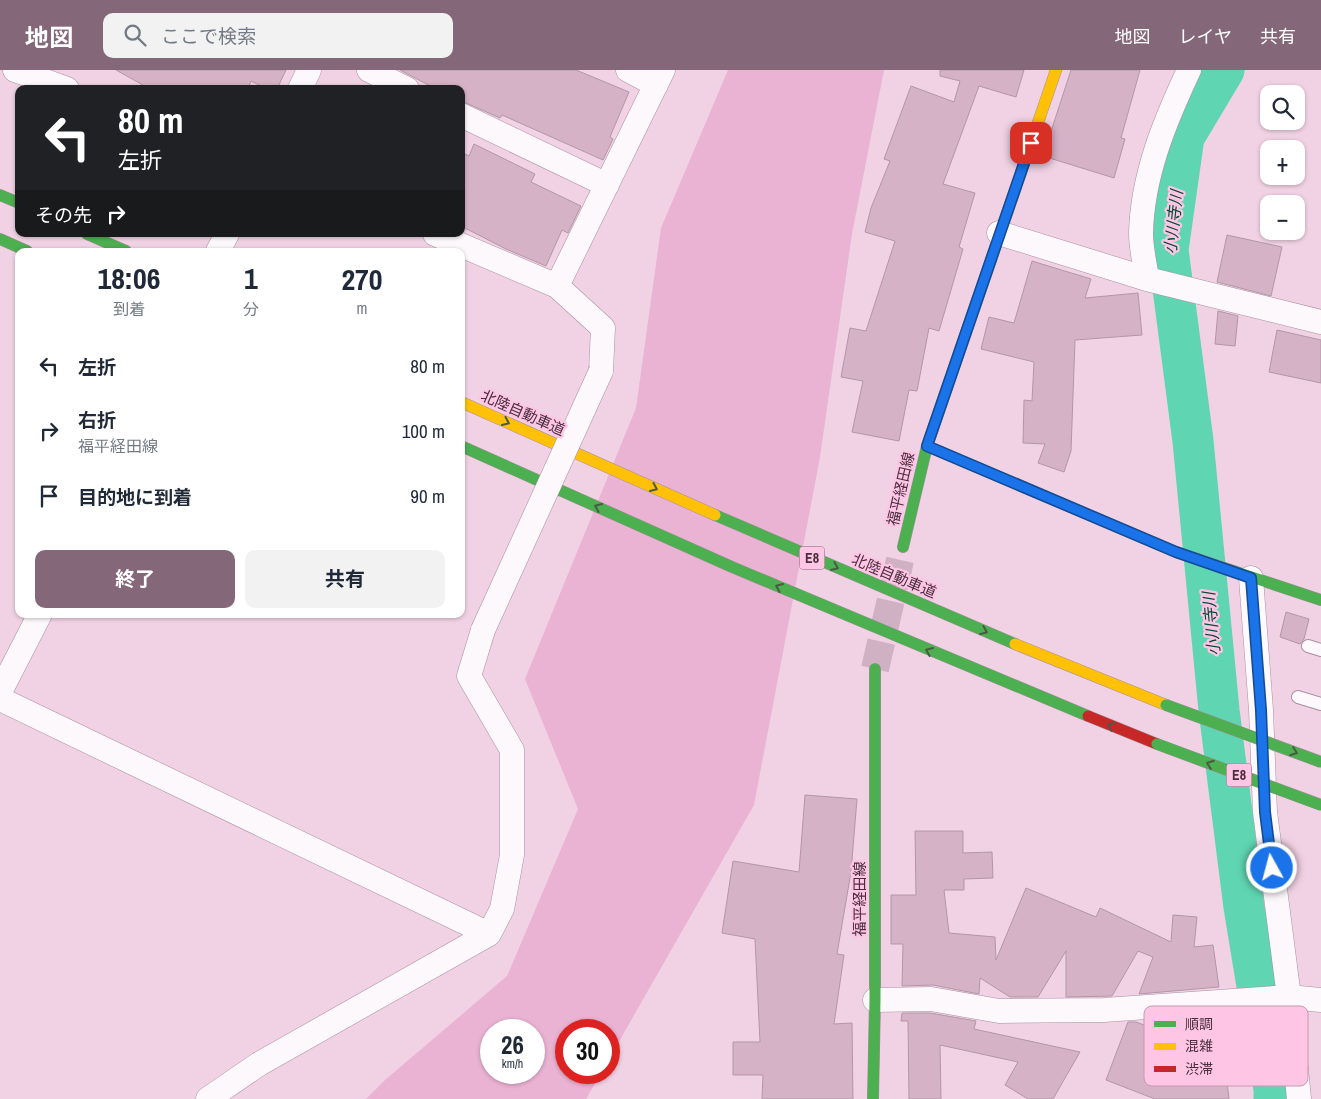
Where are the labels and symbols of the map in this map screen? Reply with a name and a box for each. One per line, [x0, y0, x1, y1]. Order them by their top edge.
pin [1010, 122, 1052, 164]
water label: 小川寺川 [1159, 187, 1187, 255]
street label: 北陸自動車道 [478, 385, 569, 440]
one-way arrow [501, 415, 510, 426]
street label: 福平経田線 [882, 450, 919, 528]
one-way arrow [649, 482, 658, 492]
one-way arrow [594, 503, 603, 514]
road number: E8 [800, 546, 824, 569]
street label: 北陸自動車道 [849, 548, 940, 603]
one-way arrow [830, 561, 839, 572]
one-way arrow [775, 583, 784, 594]
water label: 小川寺川 [1197, 589, 1225, 657]
one-way arrow [979, 625, 988, 636]
one-way arrow [925, 646, 934, 657]
one-way arrow [1108, 721, 1116, 731]
one-way arrow [1289, 746, 1298, 756]
one-way arrow [1206, 760, 1215, 770]
road number: E8 [1226, 764, 1252, 786]
position arrow [1245, 841, 1297, 893]
street label: 福平経田線 [849, 861, 870, 937]
legend [1144, 1006, 1308, 1086]
text: 順調 [1185, 1015, 1213, 1033]
speed limit sign: 30 [555, 1019, 620, 1084]
text: 混雑 [1185, 1037, 1213, 1055]
text: 渋滞 [1185, 1060, 1213, 1078]

